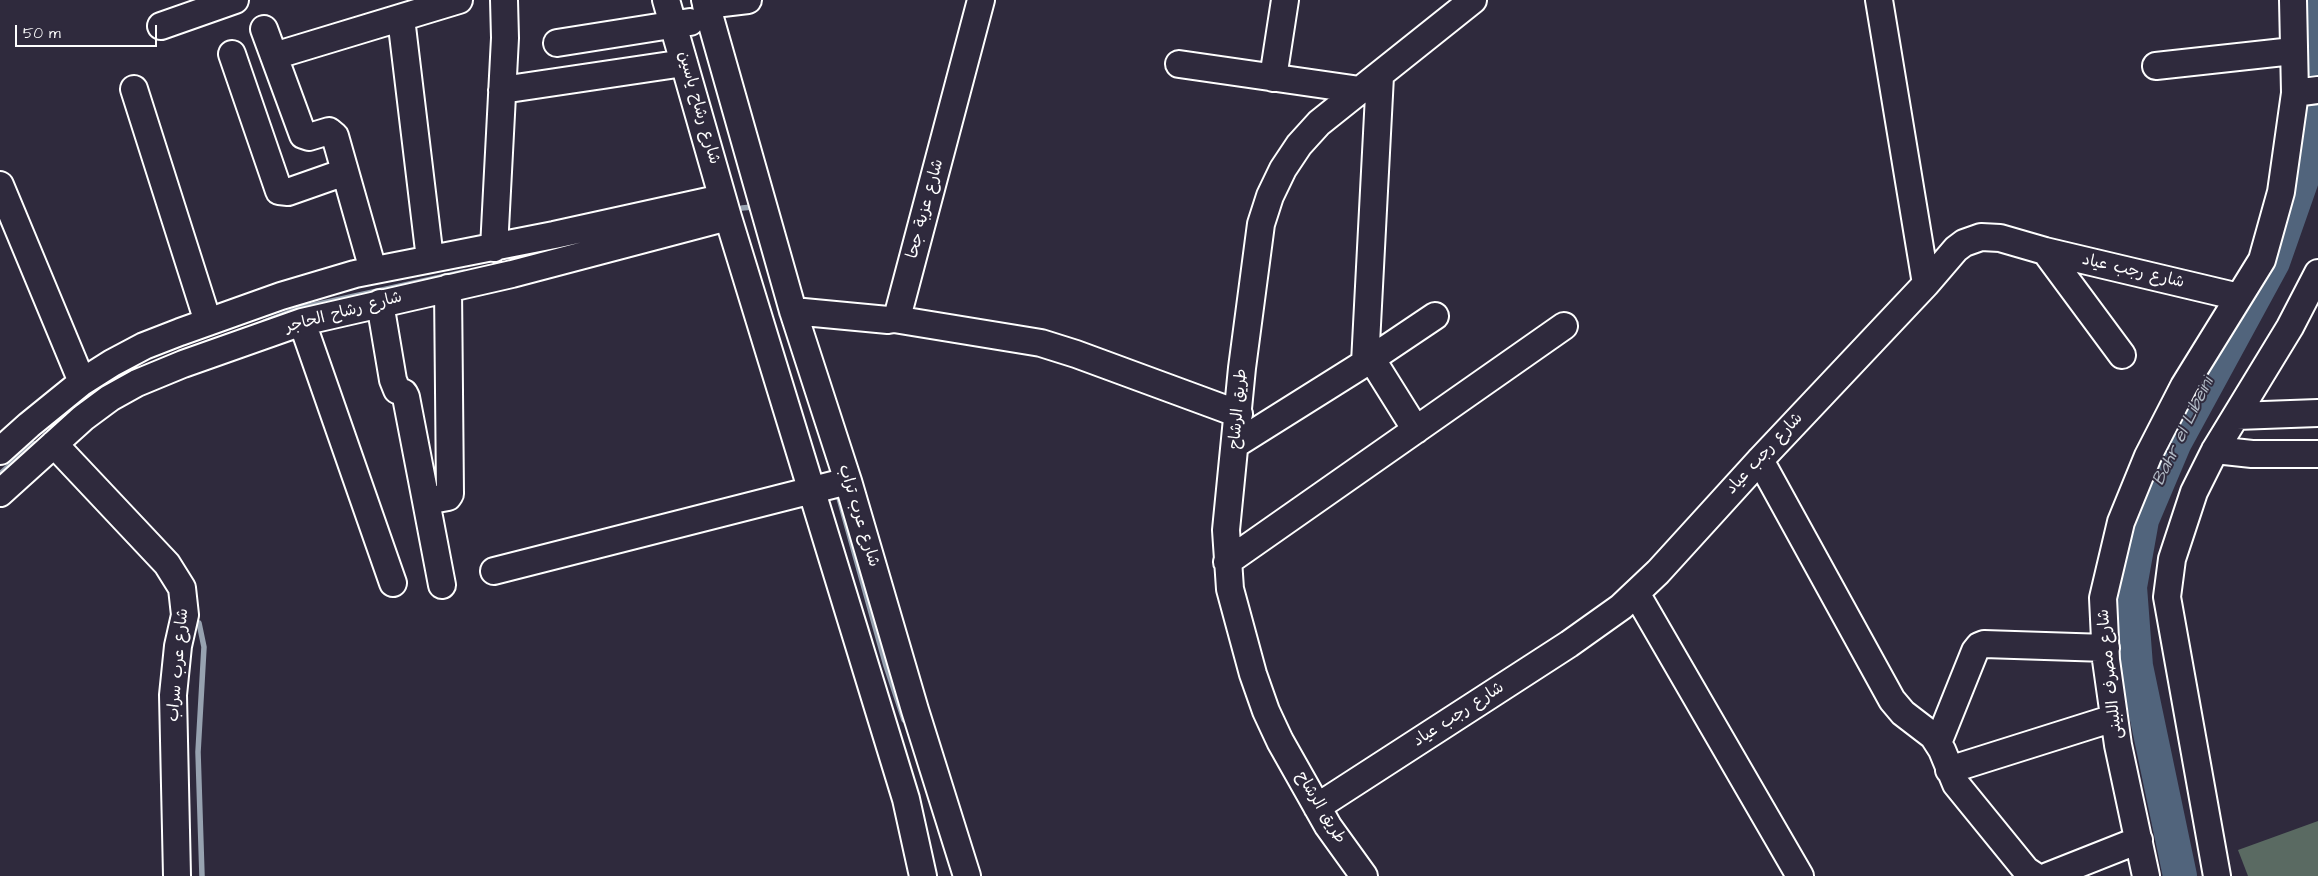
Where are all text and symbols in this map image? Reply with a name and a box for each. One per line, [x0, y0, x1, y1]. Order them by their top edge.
scale bar [18, 15, 160, 47]
text: 50 m [23, 23, 61, 44]
street label: شارع رشاح ياسين [673, 49, 723, 167]
street label: شارع عزبة جحا [904, 157, 948, 261]
street label: شارع رجب عياد [2080, 251, 2186, 293]
street label: شارع رشاح الحاجر [284, 288, 404, 338]
street label: طريق الرشاح [1226, 368, 1252, 450]
water label: Bahr el Libeini [2149, 375, 2219, 489]
street label: شارع رجب عياد [1722, 409, 1808, 499]
street label: شارع عرب تراب [833, 462, 883, 570]
street label: شارع عرب سراب [164, 607, 194, 723]
street label: شارع مصرف اللبينى [2095, 608, 2127, 740]
street label: شارع رجب عياد [1410, 679, 1508, 751]
street label: طريق الرشاح [1291, 768, 1349, 848]

